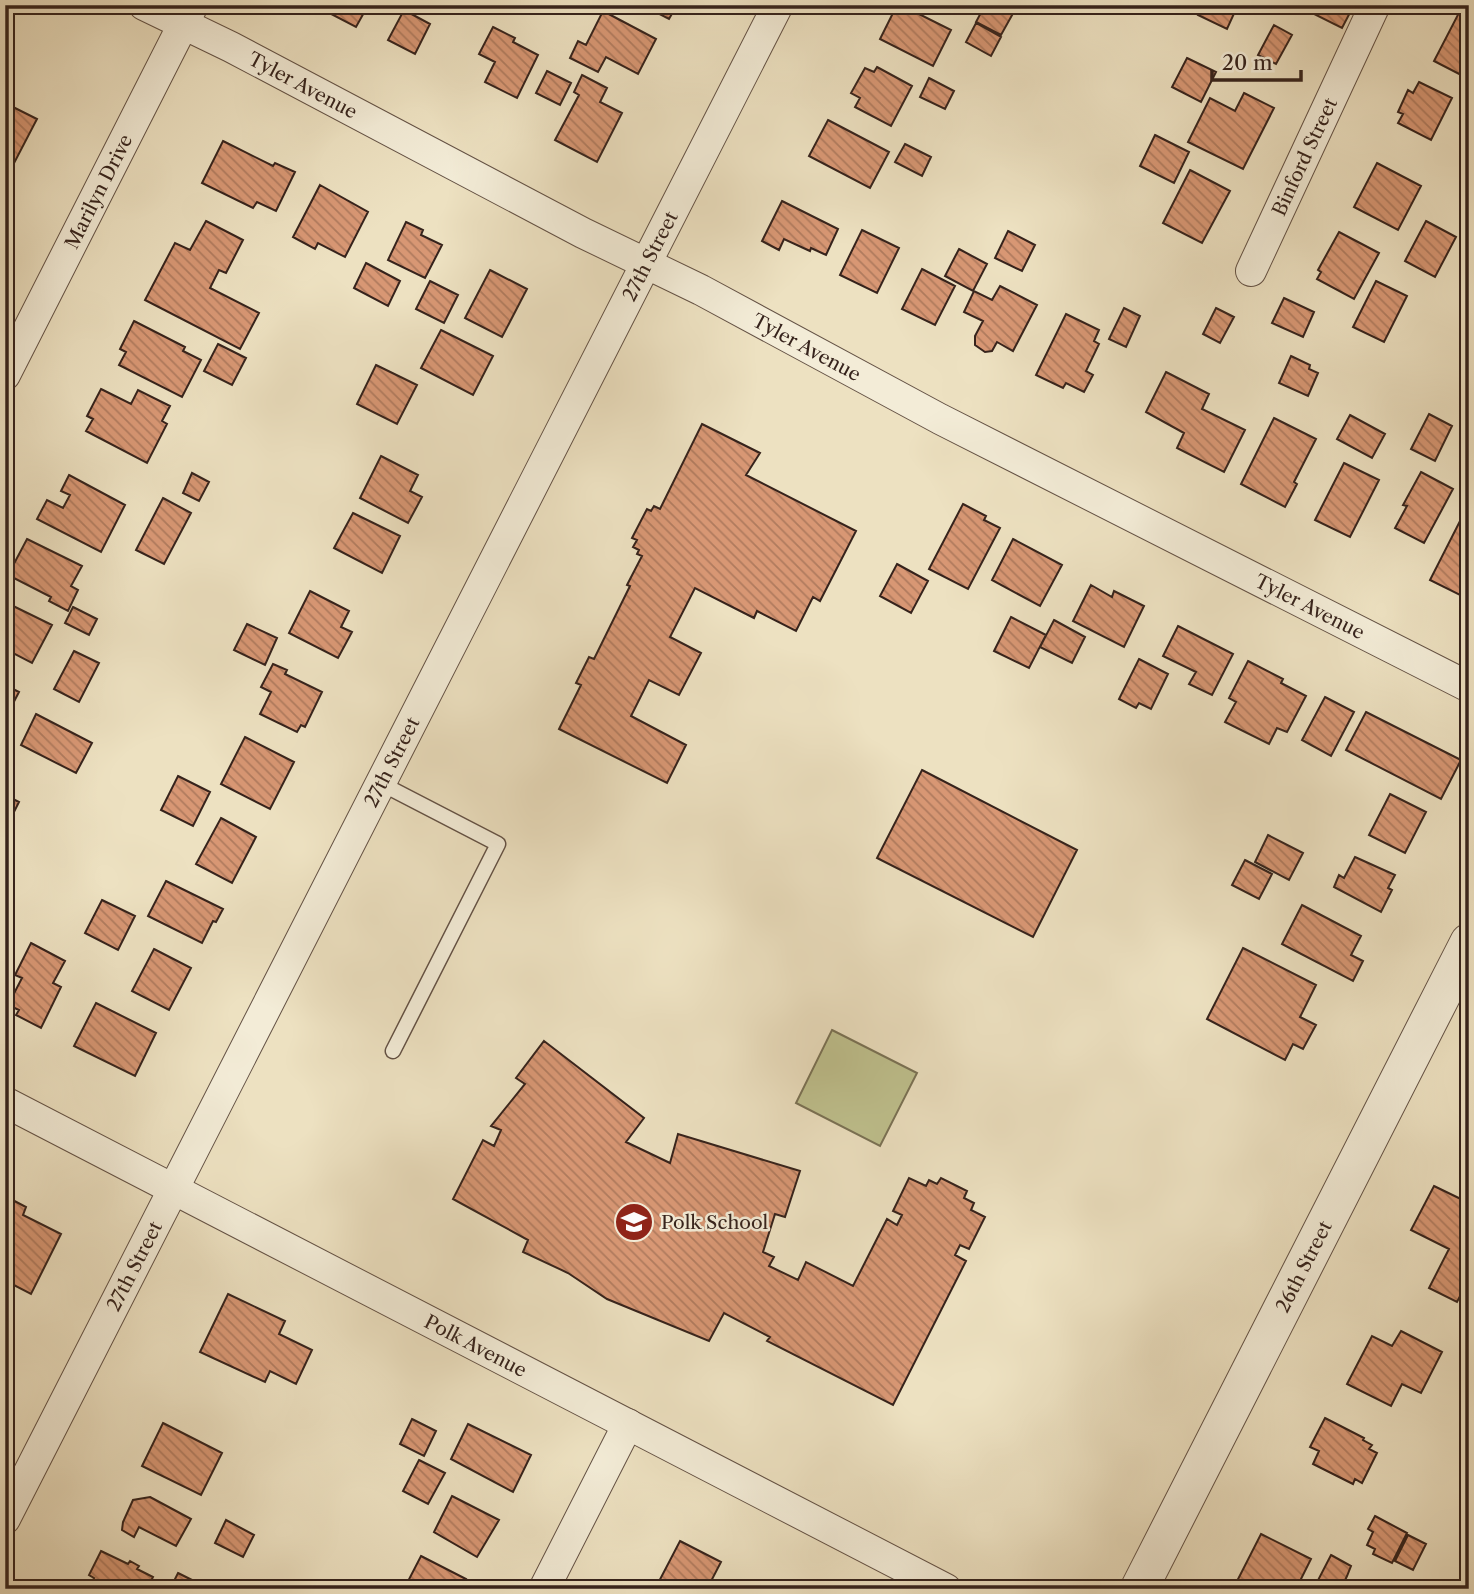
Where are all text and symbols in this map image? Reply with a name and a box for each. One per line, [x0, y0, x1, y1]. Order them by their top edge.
scale bar [1212, 38, 1301, 82]
street label: Tyler Avenue [245, 47, 361, 123]
text: 20 m [1222, 50, 1273, 75]
street label: Binford Street [1267, 94, 1342, 219]
street label: Marilyn Drive [60, 130, 137, 252]
street label: 27th Street [617, 207, 682, 305]
street label: Tyler Avenue [749, 309, 865, 386]
street label: Tyler Avenue [1251, 569, 1369, 644]
street label: 27th Street [359, 713, 424, 811]
school or university icon: Polk School [613, 1201, 655, 1243]
place label: Polk School [661, 1211, 769, 1234]
street label: 27th Street [102, 1217, 167, 1315]
street label: 26th Street [1271, 1217, 1336, 1316]
street label: Polk Avenue [421, 1310, 531, 1382]

